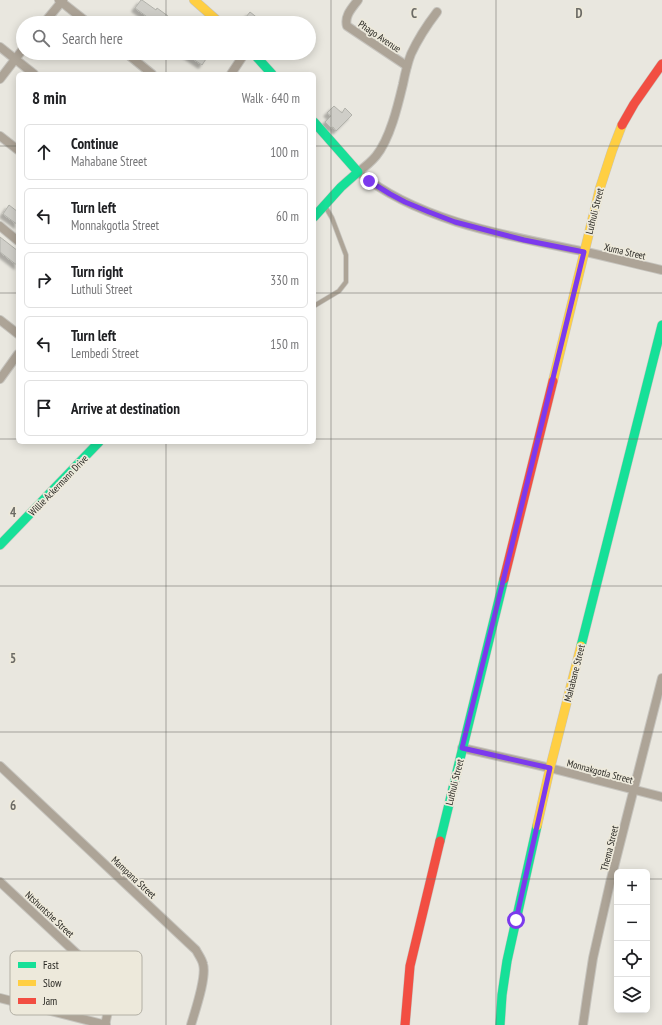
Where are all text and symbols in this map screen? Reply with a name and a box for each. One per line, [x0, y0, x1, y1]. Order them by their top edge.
text: C [411, 5, 417, 22]
text: D [576, 5, 583, 22]
search box [16, 16, 316, 60]
street label: Phago Avenue [356, 17, 404, 55]
icon: search [30, 27, 52, 49]
text: Search here [62, 29, 123, 48]
text: 8 min [32, 87, 66, 109]
text: Walk · 640 m [242, 90, 300, 107]
text: Continue [71, 134, 118, 153]
icon: ahead [33, 141, 55, 163]
text: 100 m [270, 144, 299, 161]
text: Mahabane Street [71, 153, 147, 170]
route end [360, 172, 378, 190]
street label: Luthuli Street [582, 186, 607, 236]
text: Turn left [71, 198, 116, 217]
icon: left [33, 205, 55, 227]
text: 60 m [276, 208, 299, 225]
text: Monnakgotla Street [71, 217, 159, 234]
street label: Xuma Street [603, 240, 647, 263]
text: Turn right [71, 262, 123, 281]
icon: right [33, 269, 55, 291]
text: 330 m [270, 272, 299, 289]
text: Luthuli Street [71, 281, 132, 298]
text: Turn left [71, 326, 116, 345]
icon: left [33, 333, 55, 355]
text: 150 m [270, 336, 299, 353]
text: Lembedi Street [71, 345, 139, 362]
icon: arrive [33, 397, 55, 419]
text: Arrive at destination [71, 399, 180, 418]
street label: Willie Ackermann Drive [26, 452, 91, 519]
text: 4 [10, 504, 17, 521]
street label: Mahabane Street [561, 643, 588, 703]
text: 5 [10, 650, 16, 667]
street label: Monnakgotla Street [565, 756, 635, 787]
street label: Luthuli Street [442, 757, 467, 807]
text: 6 [10, 797, 16, 814]
street label: Thema Street [598, 824, 621, 872]
street label: Mampana Street [109, 853, 159, 902]
map controls [614, 869, 650, 1013]
button: + [614, 869, 650, 905]
street label: Ntshuntshe Street [23, 888, 77, 940]
button: − [614, 905, 650, 941]
route start [507, 911, 525, 929]
button: locate [614, 941, 650, 977]
legend [10, 951, 142, 1015]
text: Fast [43, 958, 59, 972]
text: Slow [43, 976, 62, 990]
button: layers [614, 977, 650, 1013]
text: Jam [42, 994, 57, 1008]

